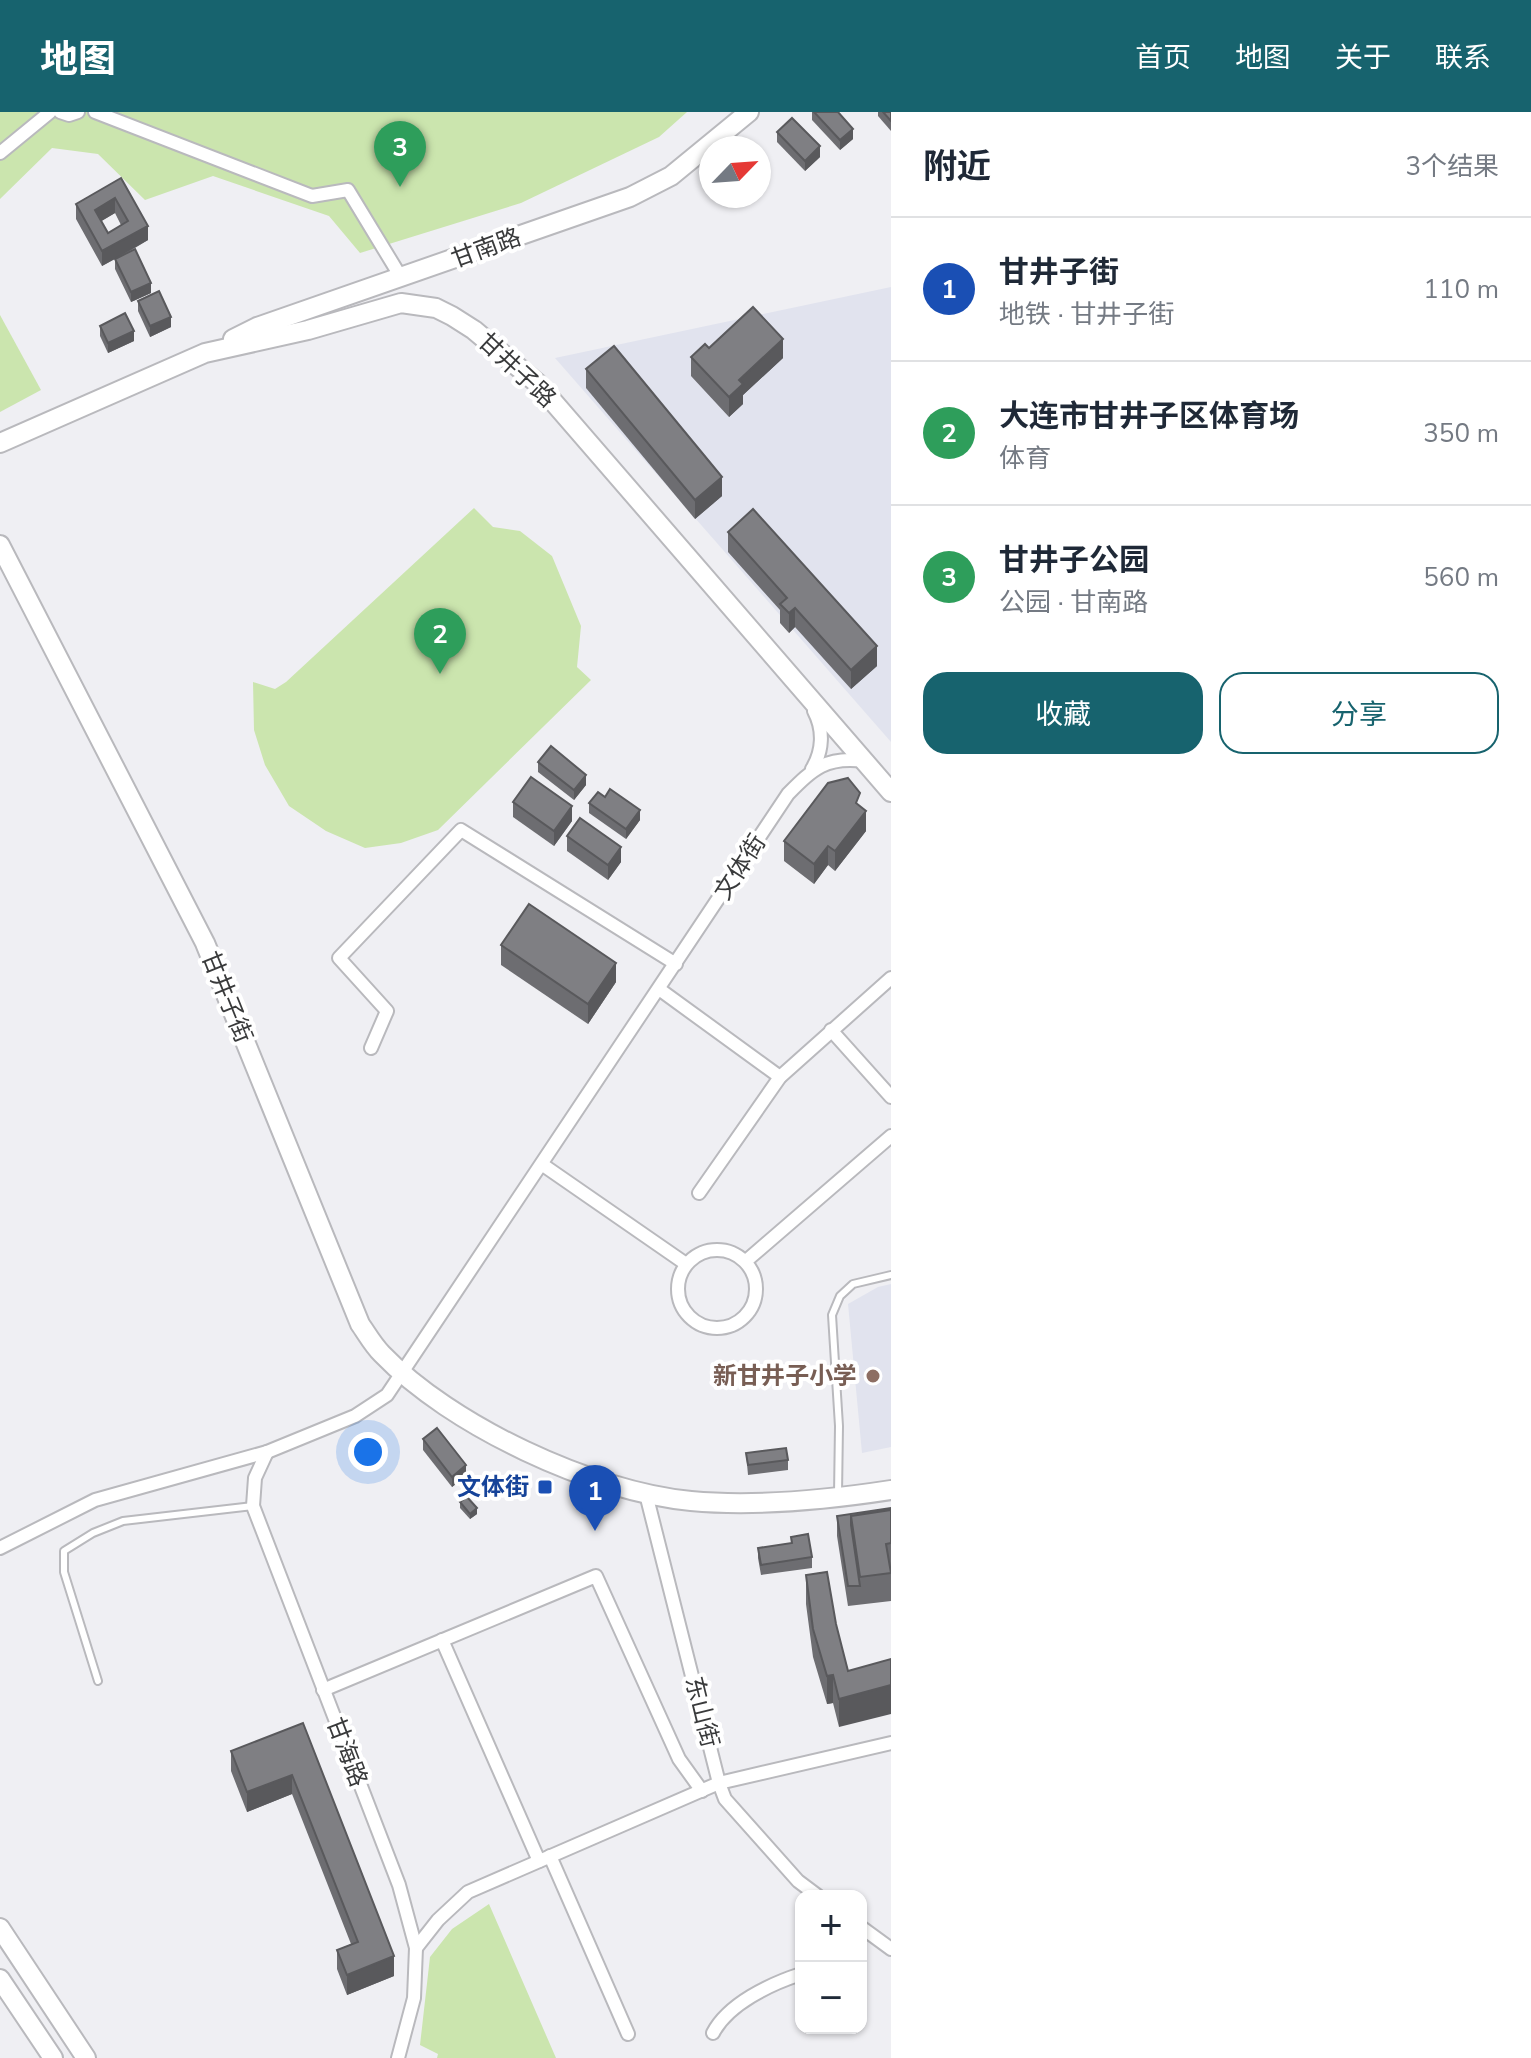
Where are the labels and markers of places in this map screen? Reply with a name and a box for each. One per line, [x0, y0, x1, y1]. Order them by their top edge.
pin: 3 [374, 121, 426, 187]
pin: 2 [414, 608, 466, 674]
place label: 新甘井子小学 [713, 1360, 857, 1392]
marker: 新甘井子小学 [864, 1367, 882, 1385]
pin: 1 [569, 1465, 621, 1531]
place label: 文体街 [457, 1471, 529, 1503]
marker: 文体街 [536, 1478, 554, 1496]

